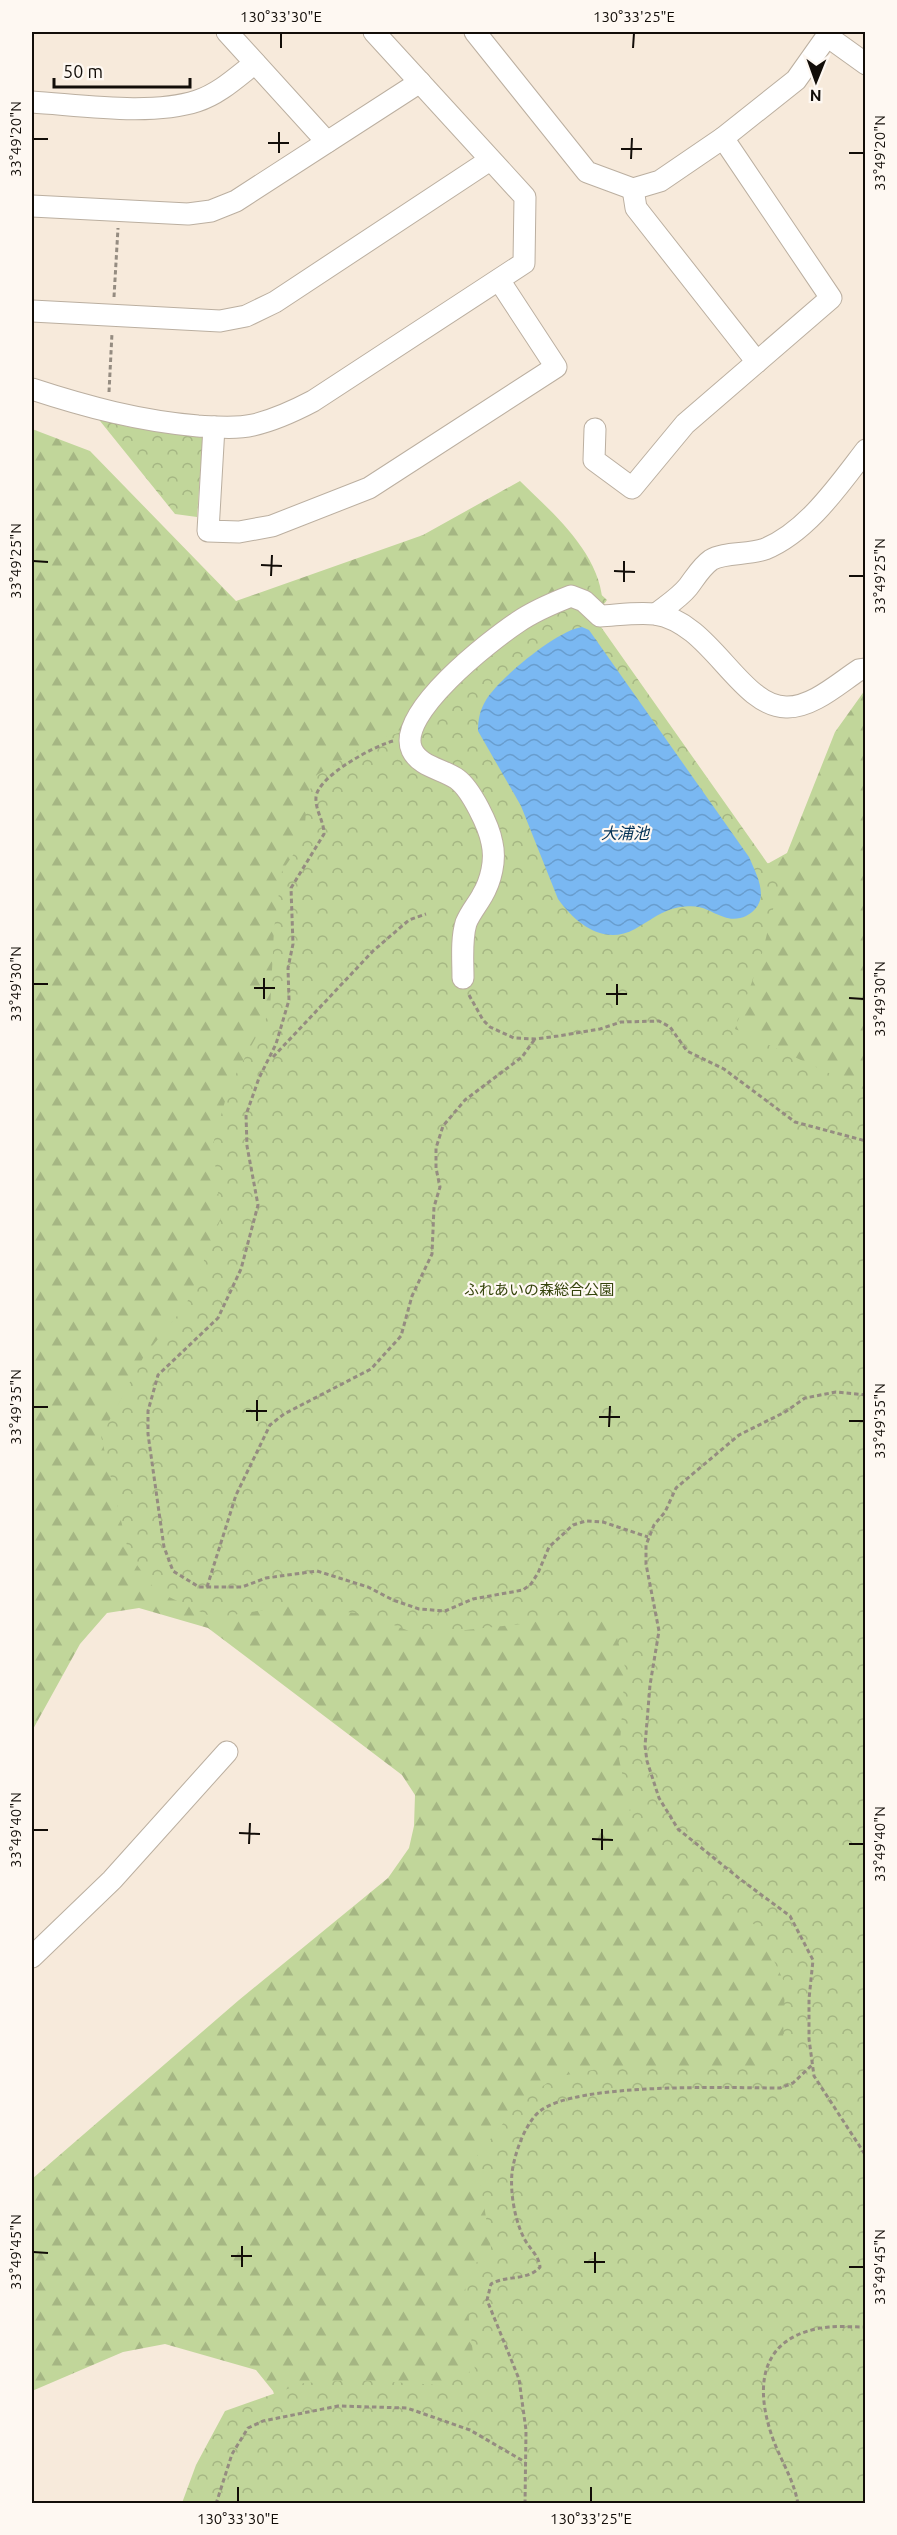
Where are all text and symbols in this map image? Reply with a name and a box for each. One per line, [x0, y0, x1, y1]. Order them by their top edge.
text: 130°33'30"E [240, 8, 322, 25]
text: 130°33'25"E [593, 8, 675, 25]
scale bar [54, 51, 190, 89]
north arrow [786, 51, 846, 111]
text: 50 m [63, 61, 103, 81]
text: N [810, 87, 822, 105]
text: 33°49'20"N [7, 101, 24, 177]
text: 33°49'20"N [871, 115, 888, 191]
text: 33°49'25"N [7, 523, 24, 599]
text: 33°49'25"N [871, 538, 888, 614]
water label: 大浦池 [601, 824, 651, 842]
text: 33°49'30"N [7, 946, 24, 1022]
text: 33°49'30"N [871, 961, 888, 1037]
park label: ふれあいの森総合公園 [464, 1281, 614, 1298]
text: 33°49'35"N [7, 1369, 24, 1445]
text: 33°49'35"N [871, 1383, 888, 1459]
text: 33°49'40"N [7, 1792, 24, 1868]
text: 33°49'40"N [871, 1806, 888, 1882]
text: 33°49'45"N [7, 2214, 24, 2290]
text: 33°49'45"N [871, 2229, 888, 2305]
text: 130°33'30"E [197, 2510, 279, 2527]
text: 130°33'25"E [550, 2510, 632, 2527]

